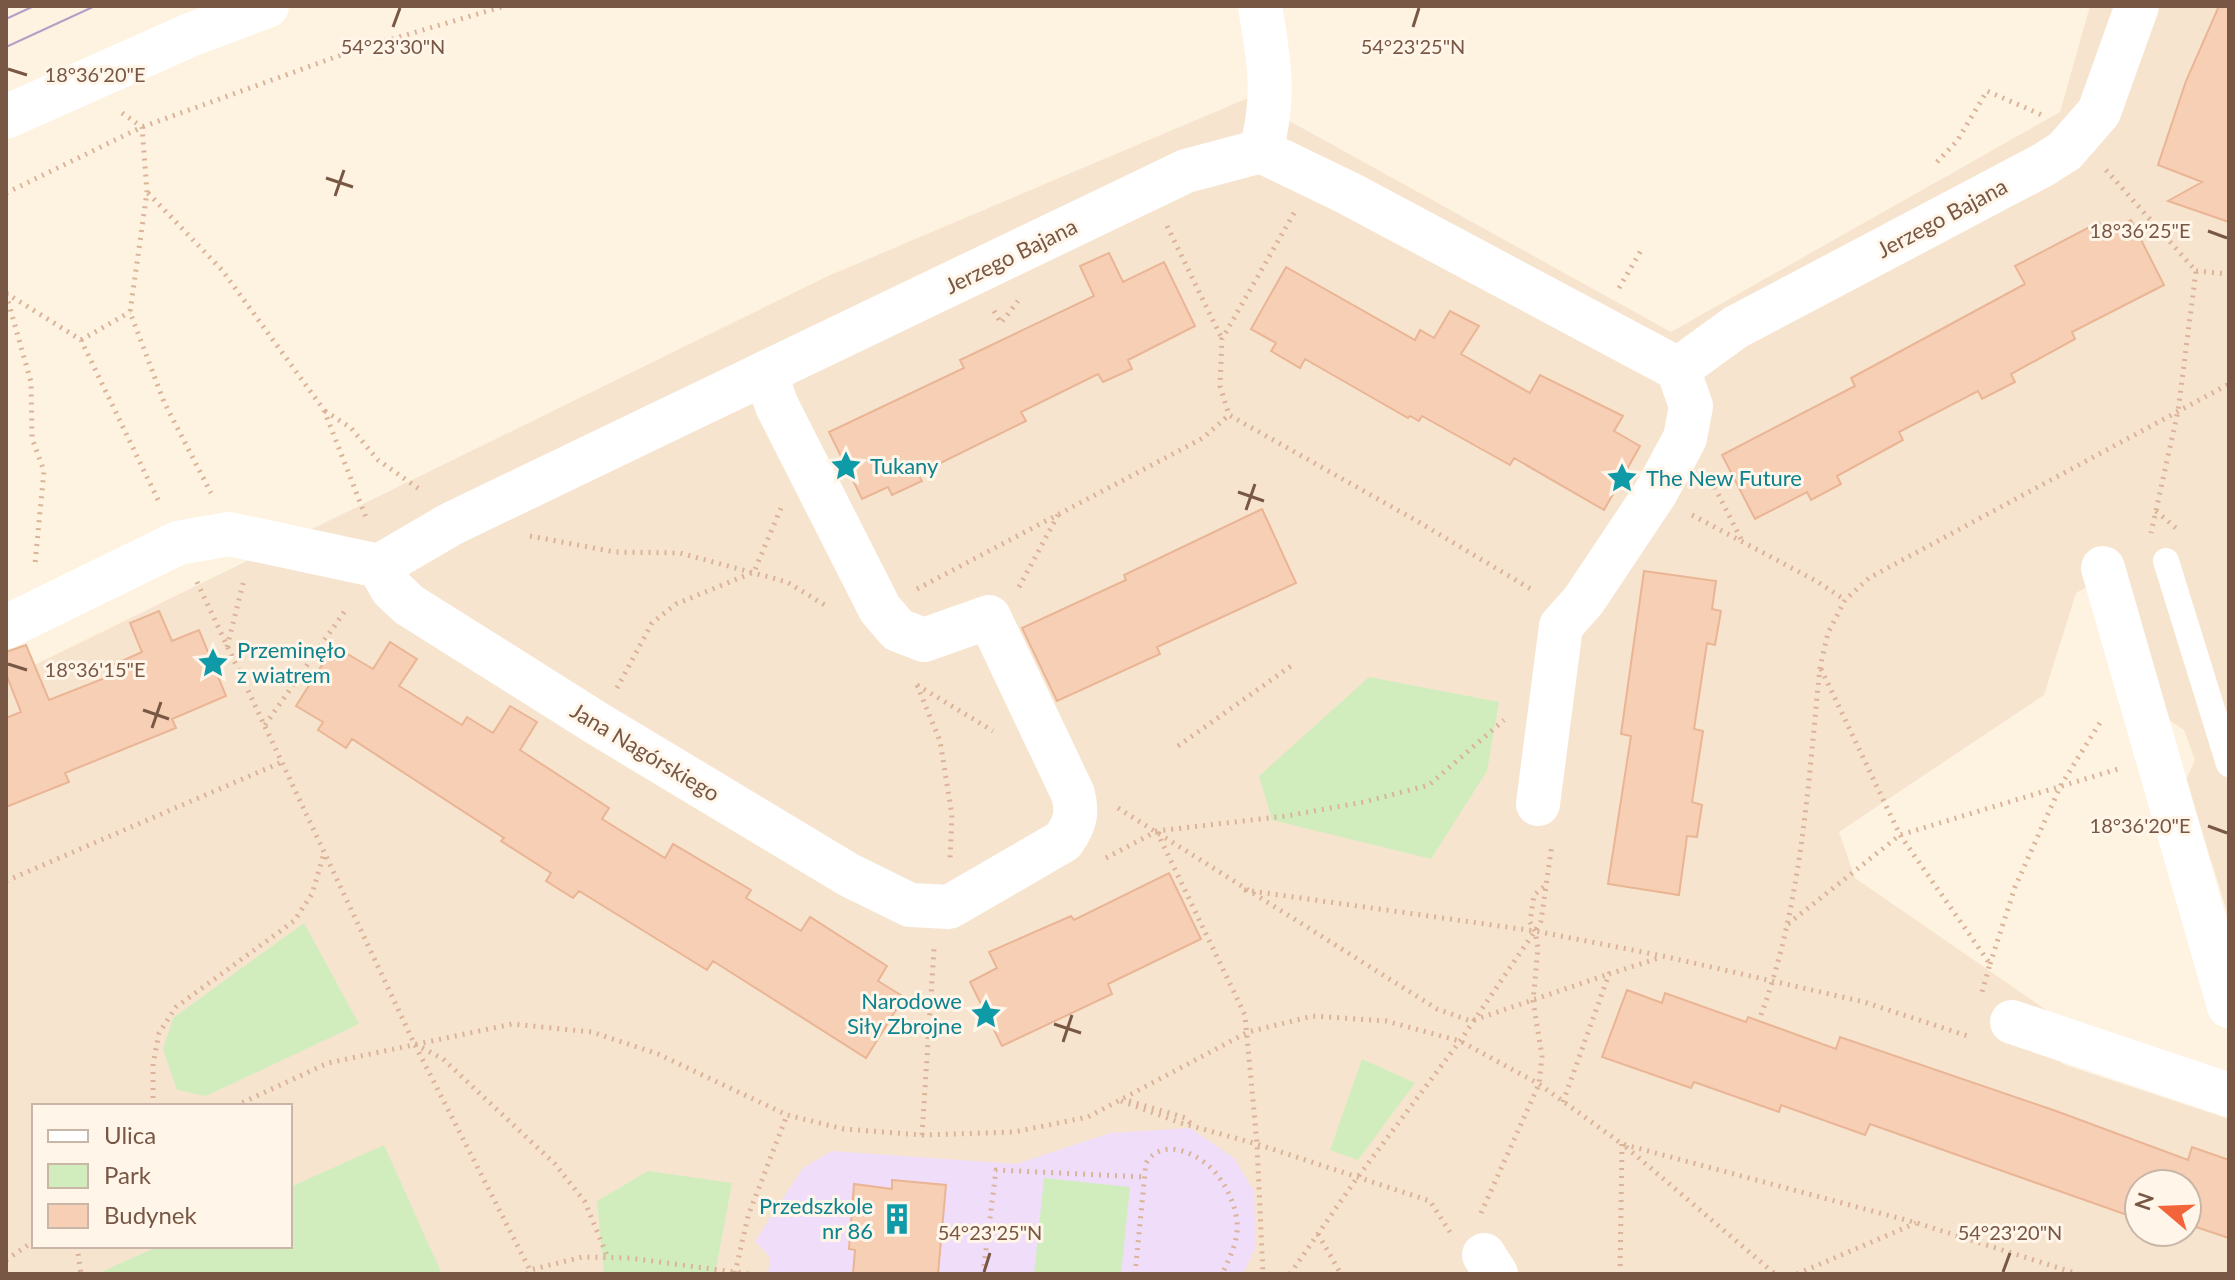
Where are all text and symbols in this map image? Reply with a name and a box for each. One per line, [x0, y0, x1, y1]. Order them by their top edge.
text: 54°23'30"N [341, 34, 445, 58]
text: 54°23'25"N [1361, 34, 1465, 58]
text: 18°36'20"E [45, 62, 145, 86]
street label: Jerzego Bajana [1872, 172, 2012, 263]
street label: Jerzego Bajana [940, 212, 1081, 299]
text: 18°36'25"E [2090, 218, 2190, 242]
place icon: Tukany [829, 449, 863, 483]
place label: Tukany [870, 452, 939, 479]
place icon: The New Future [1605, 461, 1639, 495]
place label: The New Future [1646, 464, 1802, 491]
place label: Przeminęło z wiatrem [237, 636, 346, 688]
place icon: Przeminęło z wiatrem [196, 646, 230, 680]
text: 18°36'15"E [45, 657, 145, 681]
street label: Jana Nagórskiego [566, 696, 725, 807]
text: 18°36'20"E [2090, 813, 2190, 837]
place label: Narodowe Siły Zbrojne [847, 987, 962, 1039]
place icon: Narodowe Siły Zbrojne [969, 997, 1003, 1031]
legend [32, 1104, 292, 1248]
text: Ulica [104, 1120, 156, 1149]
text: Park [104, 1160, 152, 1189]
north arrow [2123, 1168, 2203, 1248]
text: N [2128, 1189, 2159, 1214]
place label: Przedszkole nr 86 [759, 1192, 873, 1244]
text: Budynek [104, 1200, 198, 1229]
building icon: Przedszkole nr 86 [880, 1202, 914, 1236]
text: 54°23'25"N [938, 1220, 1042, 1244]
text: 54°23'20"N [1958, 1220, 2062, 1244]

